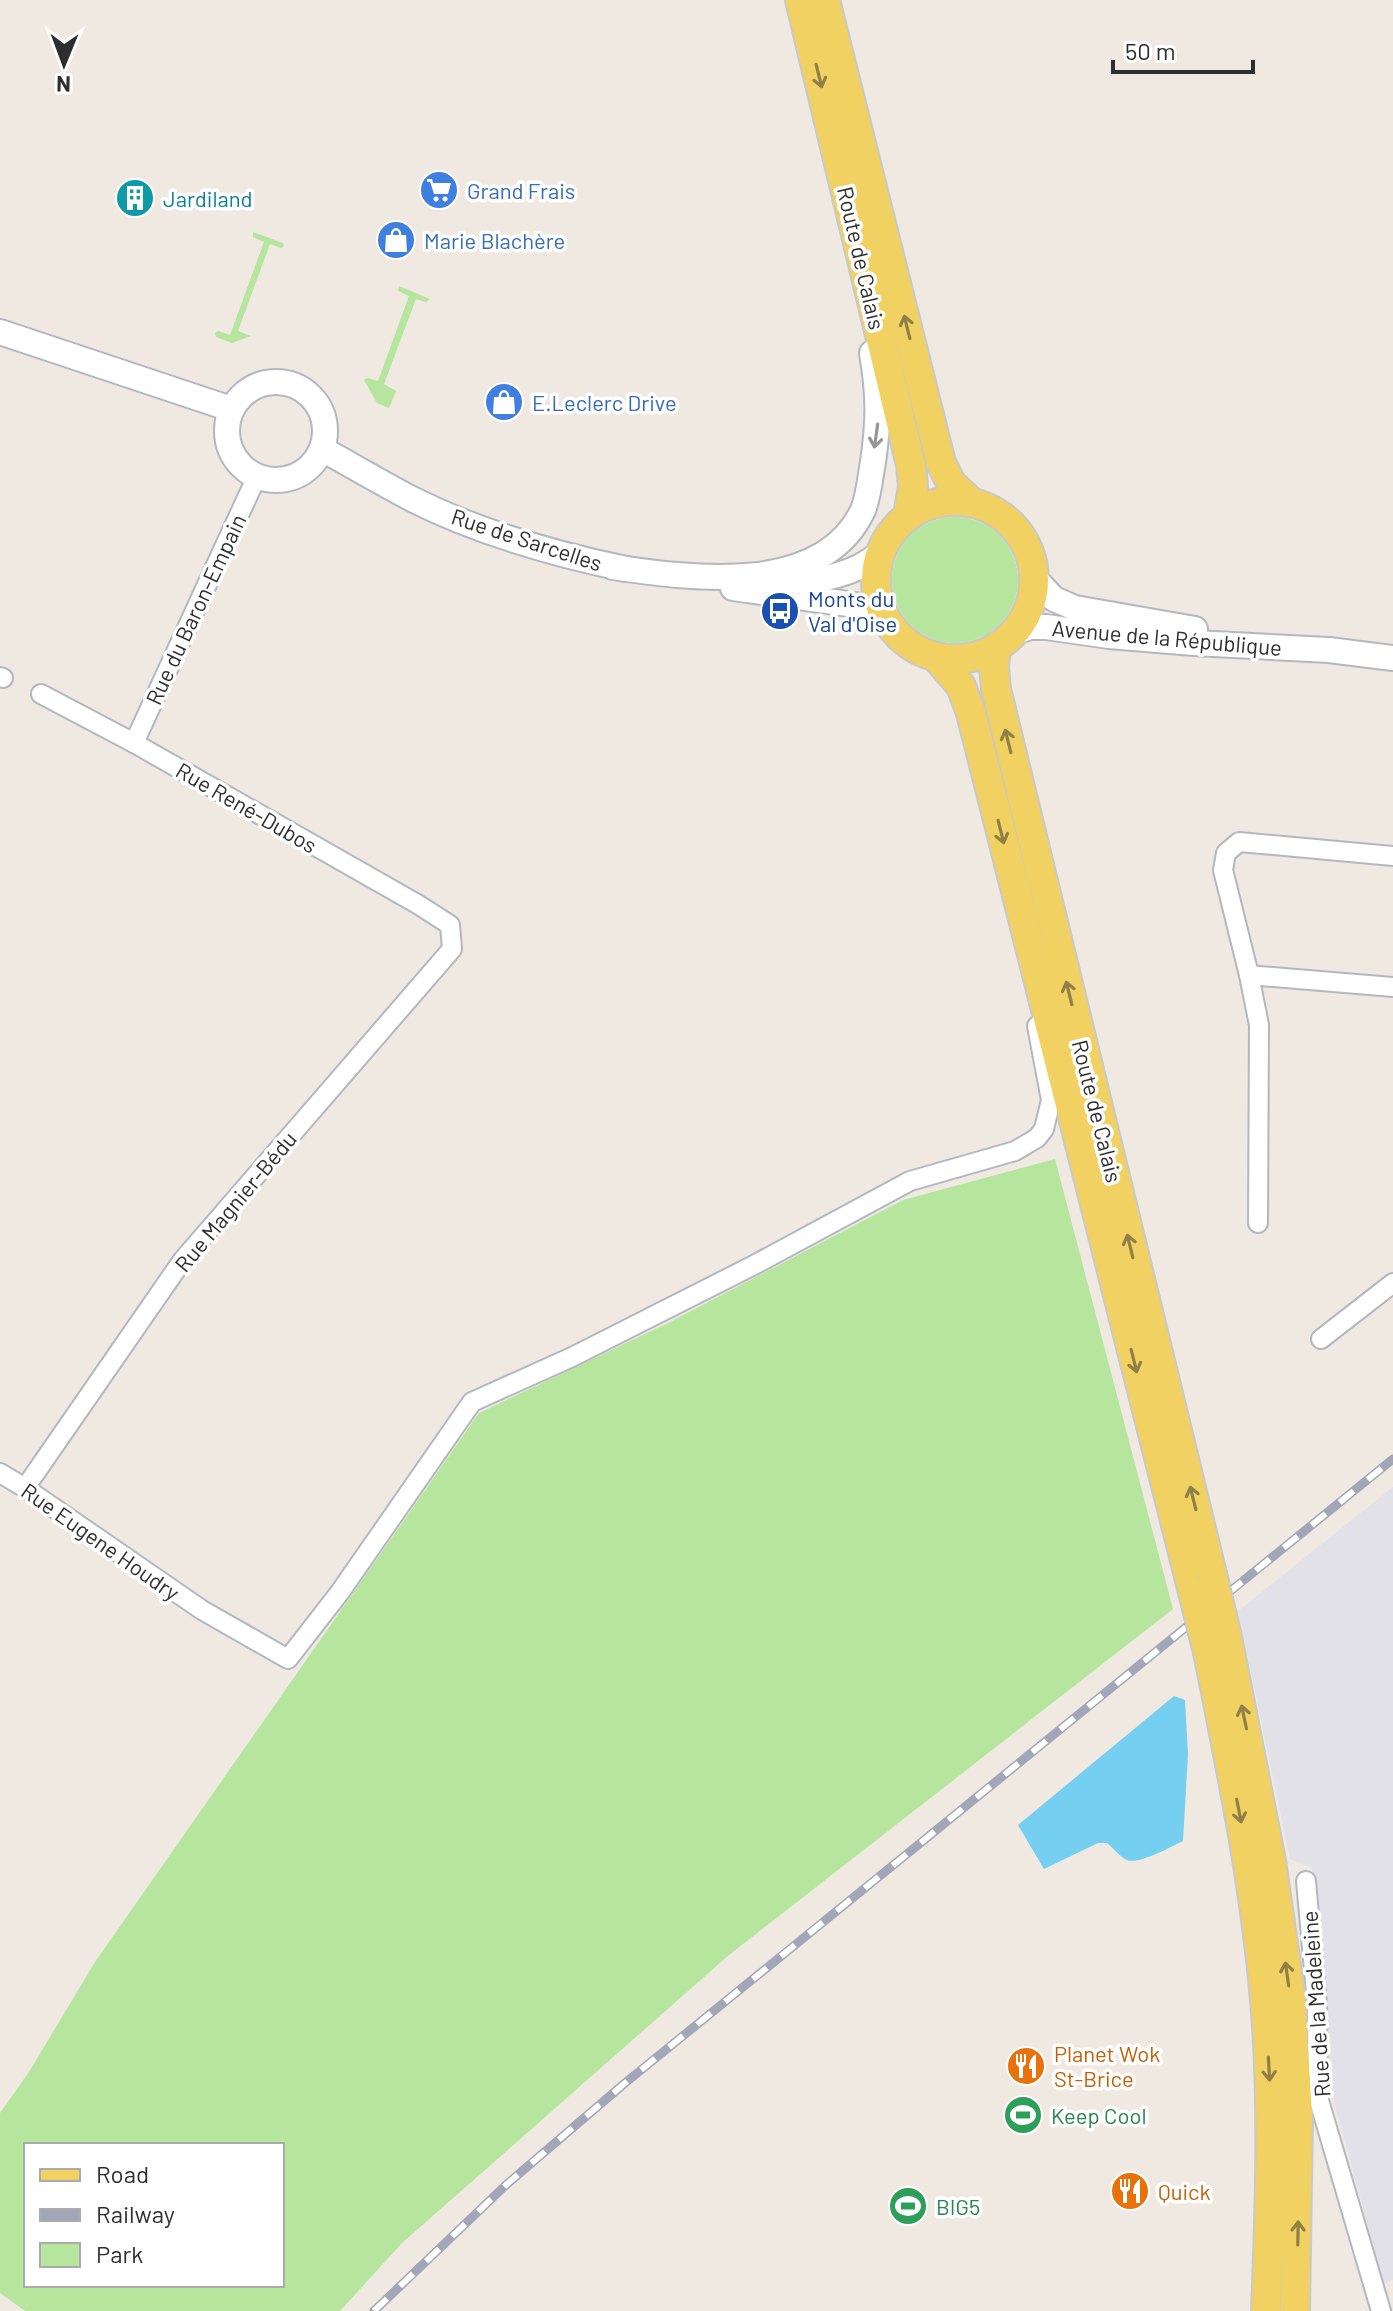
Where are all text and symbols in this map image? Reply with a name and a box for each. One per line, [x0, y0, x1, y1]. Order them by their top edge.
north arrow [24, 24, 104, 104]
scale bar [1113, 24, 1253, 74]
text: 50 m [1125, 36, 1176, 65]
one-way arrow [812, 62, 827, 88]
text: N [56, 72, 71, 98]
supermarket icon: Grand Frais [418, 169, 460, 211]
building icon: Jardiland [114, 177, 156, 219]
place label: Grand Frais [467, 177, 575, 203]
street label: Route de Calais [833, 184, 891, 332]
place label: Jardiland [163, 185, 252, 211]
shop icon: Marie Blachère [375, 219, 417, 261]
place label: Marie Blachère [424, 227, 565, 253]
one-way arrow [899, 315, 914, 341]
shop icon: E.Leclerc Drive [483, 381, 525, 423]
place label: E.Leclerc Drive [532, 389, 677, 415]
one-way arrow [868, 423, 883, 448]
street label: Rue de Sarcelles [448, 502, 606, 576]
street label: Rue du Baron-Empain [139, 510, 251, 708]
place label: Monts du Val d'Oise [808, 585, 897, 636]
bus stop icon: Monts du Val d'Oise [759, 590, 801, 632]
street label: Avenue de la République [1051, 614, 1283, 660]
one-way arrow [1000, 728, 1015, 754]
street label: Rue René-Dubos [172, 756, 322, 858]
one-way arrow [995, 819, 1010, 844]
one-way arrow [1061, 981, 1076, 1007]
street label: Route de Calais [1068, 1037, 1128, 1185]
street label: Rue Magnier-Bédu [169, 1126, 301, 1276]
one-way arrow [1122, 1234, 1137, 1259]
one-way arrow [1128, 1347, 1143, 1373]
street label: Rue Eugene Houdry [17, 1477, 185, 1605]
one-way arrow [1185, 1486, 1200, 1512]
one-way arrow [1236, 1705, 1251, 1731]
one-way arrow [1232, 1797, 1247, 1823]
street label: Rue de la Madeleine [1296, 1910, 1334, 2098]
one-way arrow [1279, 1961, 1294, 1987]
place label: Planet Wok St-Brice [1054, 2040, 1160, 2091]
restaurant icon: Planet Wok St-Brice [1005, 2045, 1047, 2087]
one-way arrow [1262, 2055, 1277, 2082]
sports icon: Keep Cool [1002, 2094, 1044, 2136]
place label: Keep Cool [1051, 2102, 1146, 2128]
legend [24, 2143, 284, 2287]
text: Road [96, 2159, 149, 2188]
restaurant icon: Quick [1109, 2170, 1151, 2212]
place label: Quick [1158, 2178, 1211, 2204]
sports icon: BIG5 [887, 2185, 929, 2227]
place label: BIG5 [936, 2193, 980, 2219]
text: Railway [96, 2199, 175, 2228]
one-way arrow [1290, 2220, 1306, 2247]
text: Park [96, 2239, 143, 2268]

